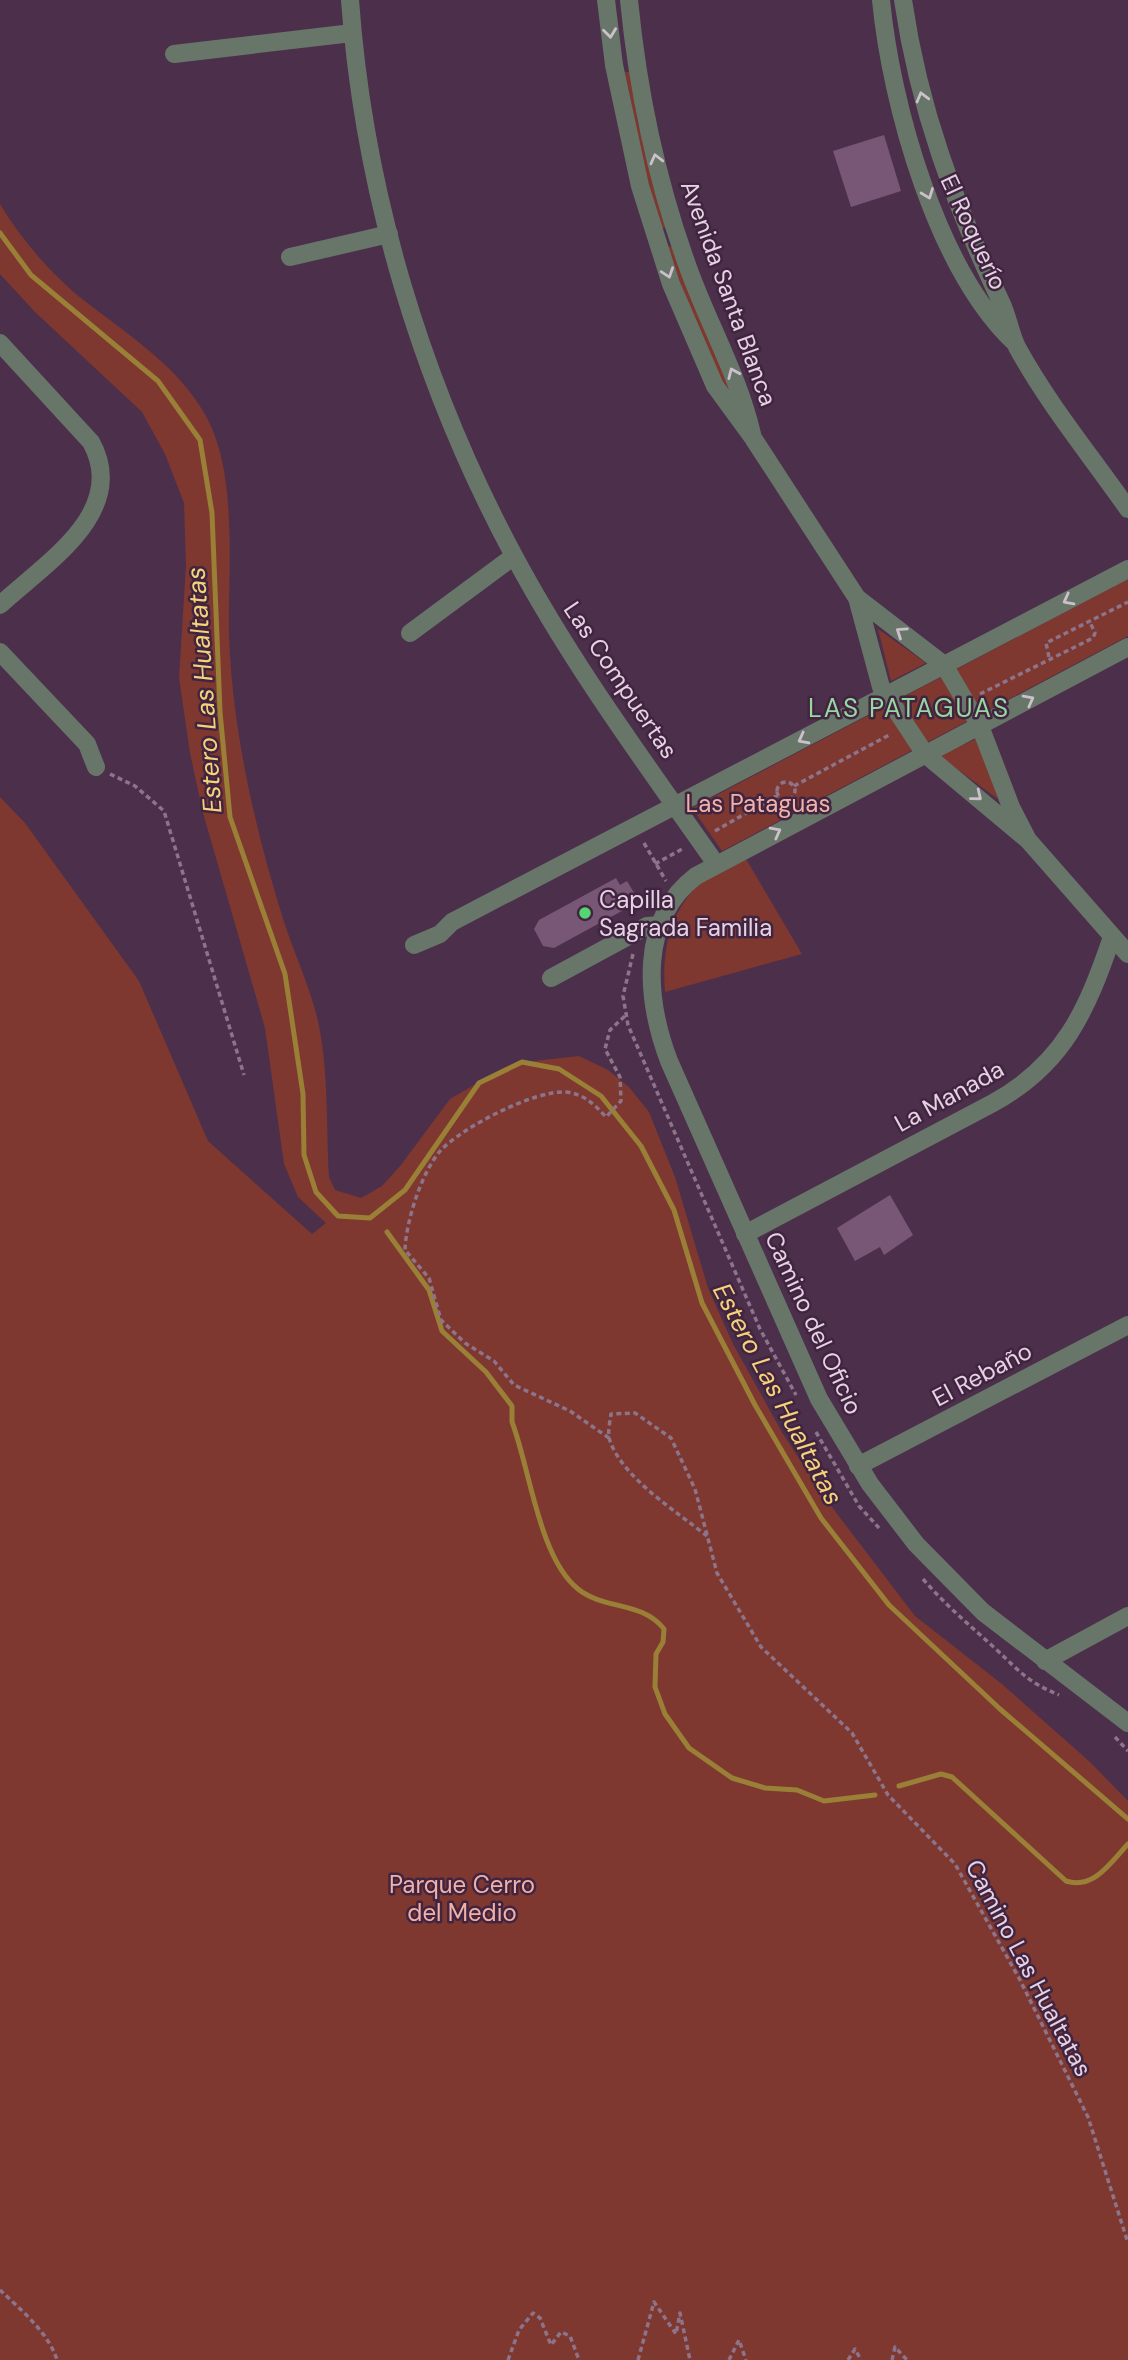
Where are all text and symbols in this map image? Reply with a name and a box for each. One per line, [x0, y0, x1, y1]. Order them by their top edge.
one-way arrow [602, 27, 617, 38]
one-way arrow [916, 92, 930, 104]
one-way arrow [650, 153, 664, 165]
street label: El Roquerío [934, 169, 1014, 295]
street label: Avenida Santa Blanca [674, 176, 784, 410]
one-way arrow [920, 188, 934, 200]
one-way arrow [660, 267, 674, 279]
one-way arrow [727, 368, 741, 380]
water label: Estero Las Hualtatas [178, 566, 230, 814]
one-way arrow [1062, 592, 1075, 606]
street label: Las Compuertas [557, 596, 685, 764]
one-way arrow [895, 627, 908, 640]
district label: LAS PATAGUAS [808, 691, 1010, 725]
one-way arrow [1022, 694, 1034, 708]
one-way arrow [798, 731, 811, 745]
park label: Las Pataguas [686, 788, 830, 819]
one-way arrow [970, 788, 982, 801]
one-way arrow [769, 827, 781, 841]
place label: Capilla Sagrada Familia [599, 884, 772, 943]
marker: Capilla Sagrada Familia [577, 905, 593, 921]
street label: La Manada [889, 1053, 1009, 1139]
street label: Camino del Oficio [758, 1227, 870, 1419]
water label: Estero Las Hualtatas [705, 1277, 851, 1511]
street label: El Rebaño [927, 1335, 1037, 1413]
street label: Camino Las Hualtatas [959, 1854, 1099, 2082]
park label: Parque Cerro del Medio [389, 1869, 535, 1928]

